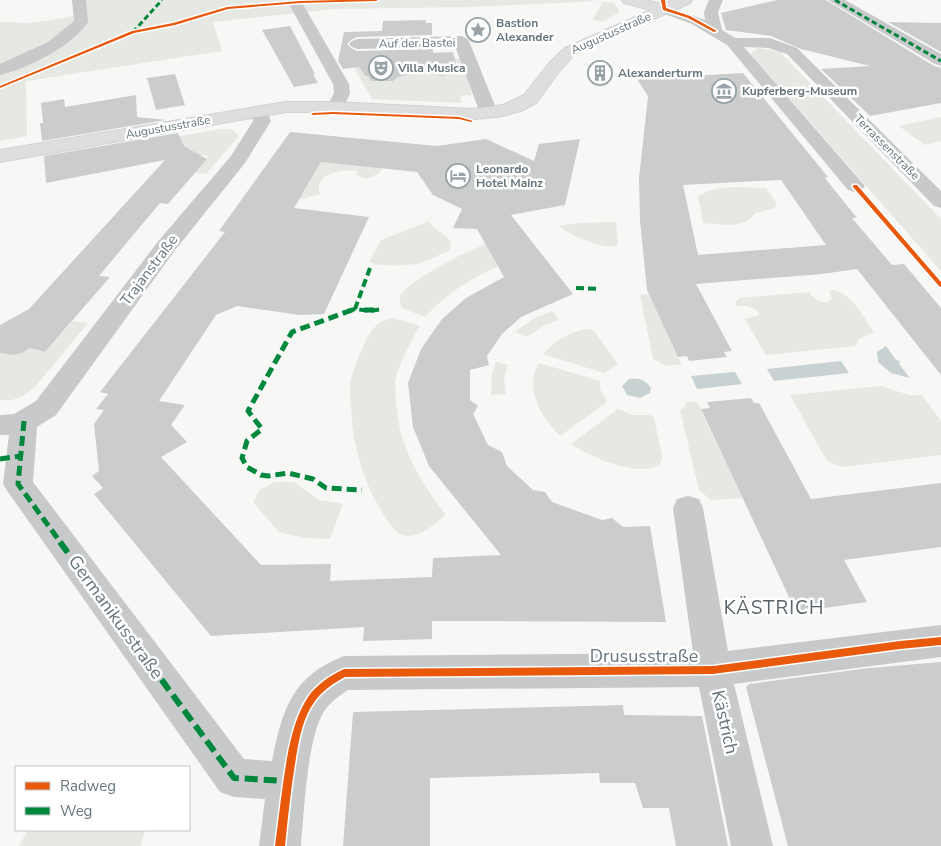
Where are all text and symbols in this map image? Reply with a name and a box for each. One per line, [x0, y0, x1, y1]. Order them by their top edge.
street label: Augustusstraße [568, 8, 654, 58]
place label: Bastion Alexander [496, 15, 554, 45]
place icon: Bastion Alexander [465, 17, 491, 43]
street label: Auf der Bastei [378, 34, 456, 52]
theatre icon: Villa Musica [368, 55, 394, 81]
place label: Villa Musica [397, 60, 466, 76]
building icon: Alexanderturm [587, 60, 613, 86]
place label: Alexanderturm [618, 65, 703, 81]
museum icon: Kupferberg-Museum [711, 78, 737, 104]
place label: Kupferberg-Museum [742, 83, 857, 99]
street label: Terrassenstraße [851, 111, 923, 183]
street label: Augustusstraße [124, 112, 212, 142]
place label: Leonardo Hotel Mainz [476, 161, 543, 191]
hotel icon: Leonardo Hotel Mainz [445, 163, 471, 189]
street label: Trajanstraße [116, 230, 182, 310]
street label: Germanikusstraße [63, 550, 169, 684]
district label: KÄSTRICH [724, 595, 824, 621]
street label: Drususstraße [590, 644, 698, 668]
street label: Kästrich [706, 688, 744, 756]
legend [15, 766, 190, 831]
text: Radweg [60, 776, 116, 796]
text: Weg [60, 801, 92, 821]

